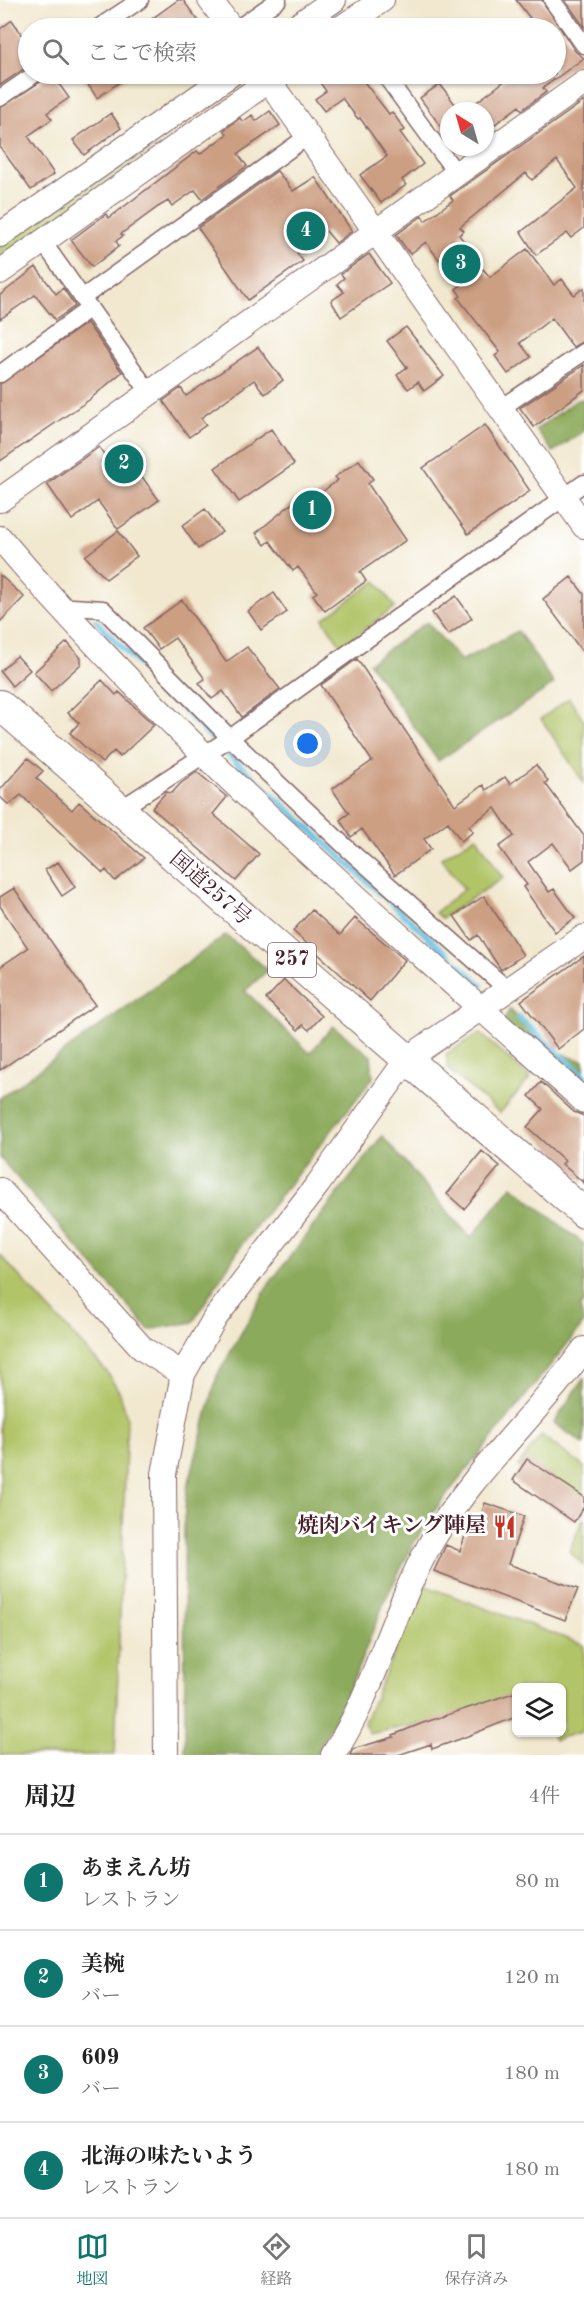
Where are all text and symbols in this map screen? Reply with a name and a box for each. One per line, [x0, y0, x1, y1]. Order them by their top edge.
search box [18, 18, 566, 84]
icon: search [39, 35, 72, 68]
text: ここで検索 [87, 43, 197, 65]
north arrow [440, 102, 494, 156]
pin: 4 [286, 208, 326, 254]
pin: 3 [442, 242, 480, 286]
pin: 2 [104, 442, 144, 486]
pin: 1 [292, 488, 332, 532]
your location [293, 729, 322, 758]
street label: 国道257号 [166, 847, 256, 930]
road number: 257 [268, 943, 316, 977]
restaurant icon: 焼肉バイキング陣屋 [491, 1513, 517, 1539]
place label: 焼肉バイキング陣屋 [298, 1514, 486, 1537]
map controls [512, 1683, 566, 1737]
button: layers [512, 1683, 566, 1737]
text: 周辺 [24, 1785, 76, 1811]
text: 4件 [528, 1787, 560, 1807]
text: あまえん坊 [81, 1858, 191, 1880]
text: 1 [38, 1872, 49, 1892]
text: 80 m [515, 1872, 560, 1892]
text: レストラン [81, 1891, 180, 1911]
text: 美椀 [81, 1954, 125, 1976]
text: 2 [38, 1968, 49, 1988]
text: 120 m [504, 1968, 560, 1988]
text: バー [81, 1987, 121, 2007]
text: 609 [81, 2047, 119, 2069]
text: 3 [38, 2064, 49, 2084]
text: 180 m [504, 2064, 560, 2084]
text: バー [81, 2080, 121, 2100]
text: 北海の味たいよう [81, 2146, 257, 2168]
text: 4 [38, 2160, 49, 2180]
text: 180 m [504, 2160, 560, 2180]
text: レストラン [81, 2179, 180, 2199]
tab: 地図 [76, 2230, 109, 2290]
tab: 経路 [260, 2230, 293, 2290]
tab: 保存済み [444, 2230, 508, 2290]

